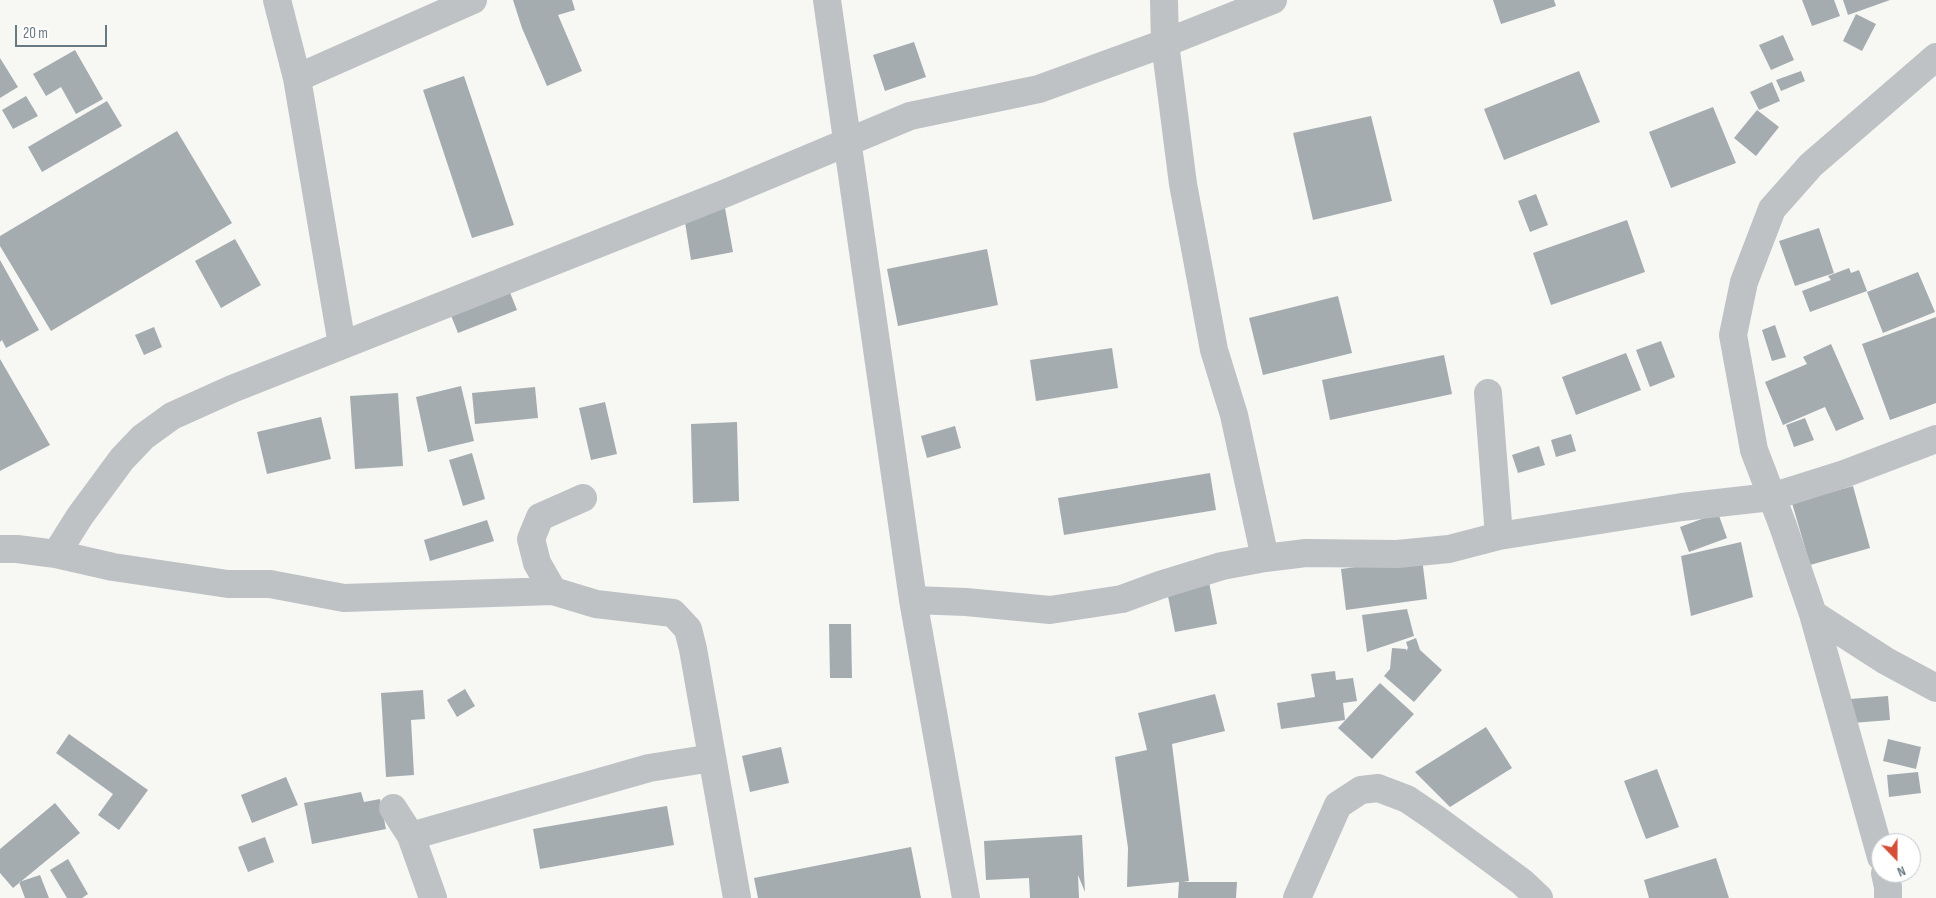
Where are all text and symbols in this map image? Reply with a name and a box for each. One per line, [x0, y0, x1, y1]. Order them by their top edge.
scale bar [18, 15, 110, 47]
text: 20 m [23, 24, 48, 43]
north arrow [1871, 833, 1921, 883]
text: N [1895, 862, 1908, 881]

